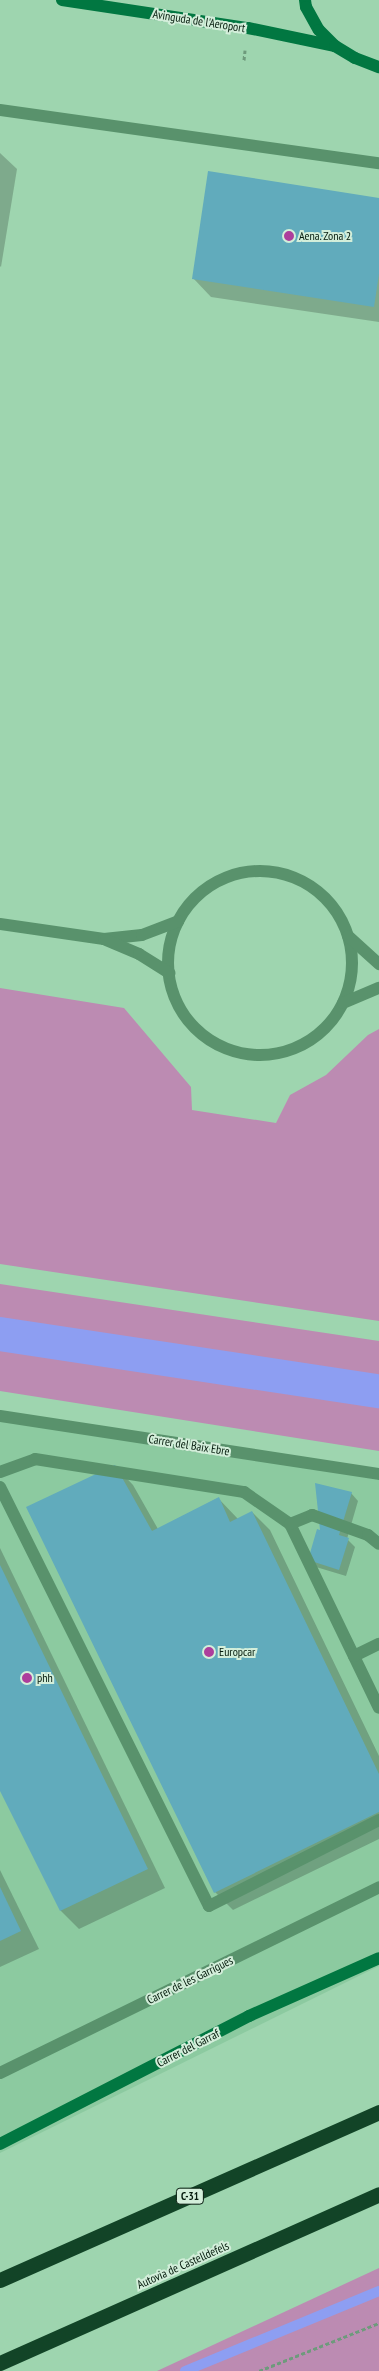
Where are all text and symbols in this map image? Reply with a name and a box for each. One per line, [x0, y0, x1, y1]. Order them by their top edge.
street label: Avinguda de l'Aeroport [152, 7, 246, 35]
place label: Aena. Zona 2 [299, 229, 352, 243]
marker: Aena. Zona 2 [283, 230, 295, 242]
street label: Carrer del Baix Ebre [147, 1431, 231, 1459]
place label: Europcar [219, 1645, 255, 1659]
marker: Europcar [203, 1646, 215, 1658]
place label: phh [37, 1671, 53, 1685]
marker: phh [21, 1672, 33, 1684]
street label: Carrer de les Garrigues [145, 1953, 235, 2007]
street label: Carrer del Garraf [154, 2026, 222, 2070]
road number: C-31 [175, 2188, 205, 2204]
street label: Autovia de Castelldefels [135, 2238, 231, 2292]

